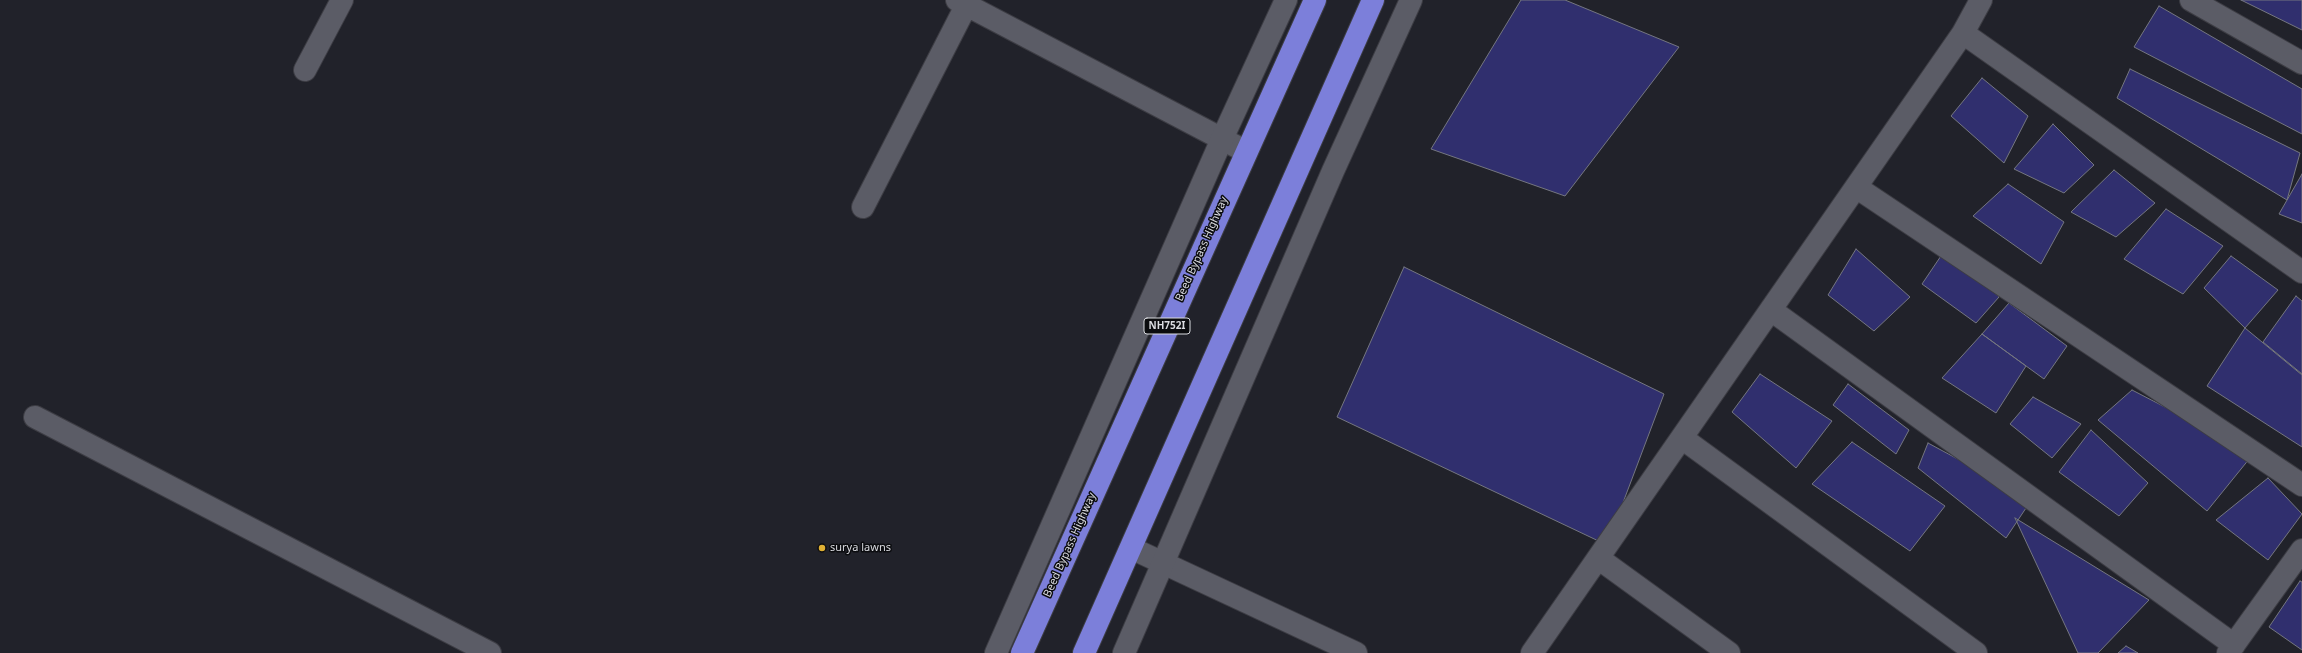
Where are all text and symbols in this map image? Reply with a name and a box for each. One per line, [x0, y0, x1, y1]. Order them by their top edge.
street label: Beed Bypass Highway [1173, 195, 1231, 303]
road number: NH752I [1144, 318, 1190, 334]
street label: Beed Bypass Highway [1041, 491, 1099, 599]
place label: surya lawns [830, 541, 891, 555]
marker: surya lawns [817, 543, 827, 553]

